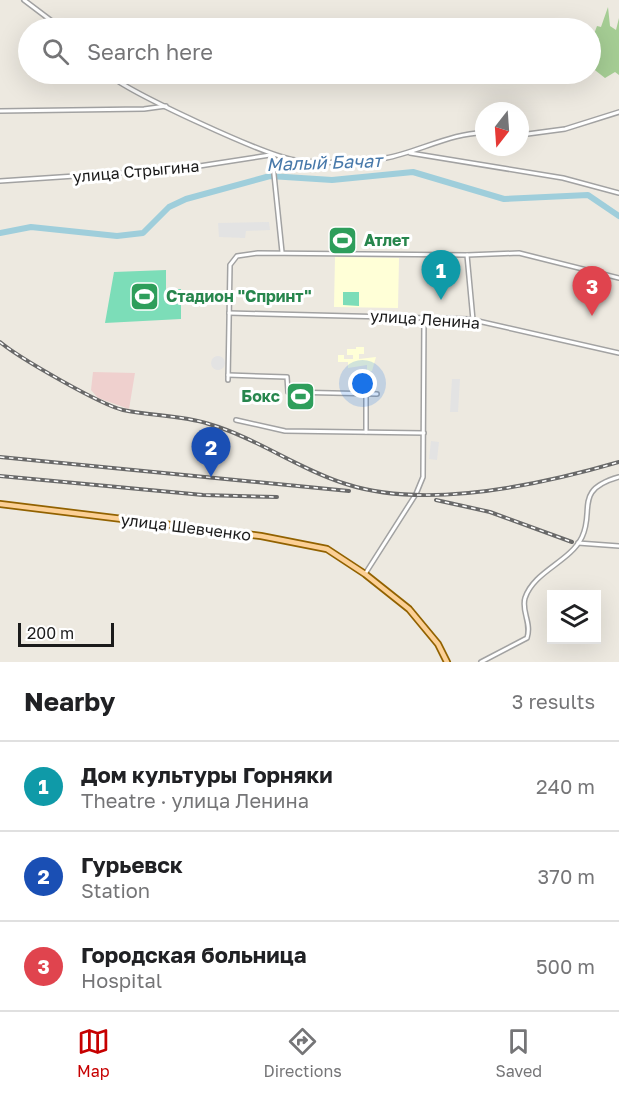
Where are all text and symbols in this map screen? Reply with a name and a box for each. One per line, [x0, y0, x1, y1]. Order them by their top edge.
search box [18, 18, 601, 84]
icon: search [39, 35, 72, 68]
text: Search here [87, 38, 213, 65]
north arrow [475, 102, 529, 156]
water label: Малый Бачат [266, 149, 384, 175]
street label: улица Стрыгина [72, 156, 200, 186]
sports icon: Атлет [327, 224, 359, 256]
place label: Атлет [364, 230, 410, 250]
pin: 1 [422, 250, 460, 300]
pin: 3 [572, 266, 612, 316]
sports icon: Стадион "Спринт" [129, 280, 161, 312]
place label: Стадион "Спринт" [166, 286, 312, 306]
street label: улица Ленина [369, 305, 481, 333]
your location [348, 369, 377, 398]
sports icon: Бокс [285, 380, 317, 412]
place label: Бокс [241, 386, 280, 406]
pin: 2 [192, 428, 230, 477]
street label: улица Шевченко [120, 509, 252, 545]
map controls [547, 590, 601, 644]
button: layers [547, 590, 601, 644]
scale bar [18, 620, 114, 648]
text: 200 m [27, 623, 74, 643]
text: Nearby [24, 686, 115, 717]
text: 3 results [512, 689, 595, 713]
text: Дом культуры Горняки [81, 761, 333, 788]
text: 1 [38, 774, 49, 798]
text: 240 m [536, 774, 595, 798]
text: Theatre · улица Ленина [81, 788, 309, 812]
text: Гурьевск [81, 851, 183, 878]
text: 2 [37, 864, 50, 888]
text: 370 m [538, 864, 595, 888]
text: Station [81, 878, 150, 902]
text: Городская больница [81, 941, 306, 968]
text: 3 [37, 954, 50, 978]
text: 500 m [536, 954, 595, 978]
text: Hospital [81, 968, 162, 992]
tab: Map [77, 1025, 110, 1081]
tab: Directions [264, 1025, 342, 1081]
tab: Saved [495, 1025, 542, 1081]

